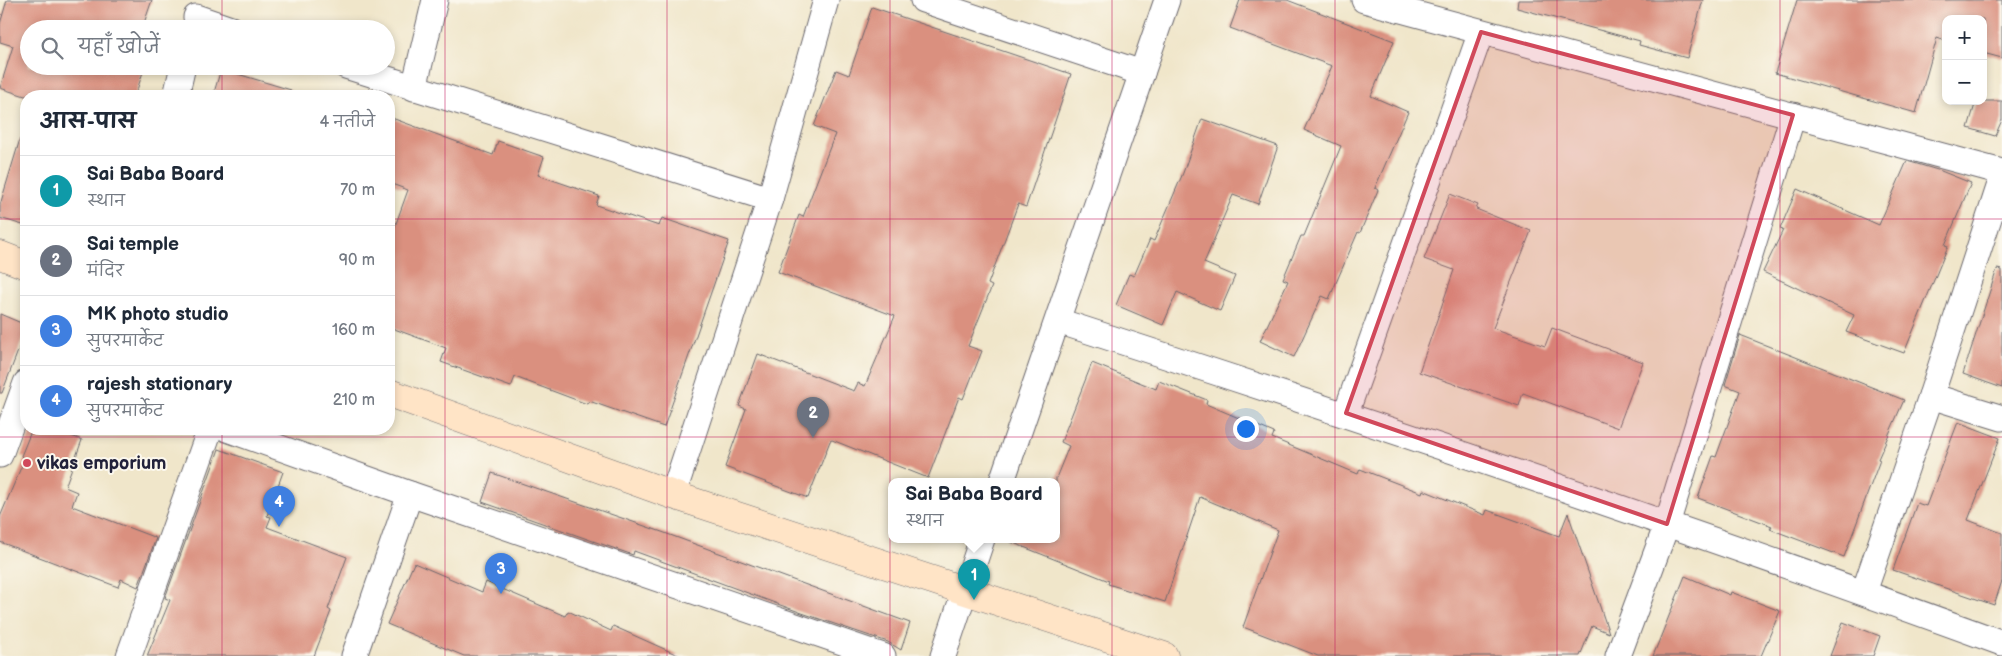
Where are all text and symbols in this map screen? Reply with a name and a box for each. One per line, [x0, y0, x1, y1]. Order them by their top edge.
map controls [1942, 15, 1987, 105]
button: + [1942, 15, 1987, 60]
search box [20, 20, 395, 75]
icon: search [38, 34, 66, 62]
text: यहाँ खोजें [78, 36, 160, 59]
button: − [1942, 60, 1987, 105]
text: आस-पास [40, 109, 136, 134]
text: 4 नतीजे [319, 113, 375, 132]
text: Sai Baba Board [87, 163, 224, 186]
text: 1 [53, 181, 59, 200]
text: 70 m [340, 181, 375, 200]
text: स्थान [87, 192, 125, 211]
text: Sai temple [87, 233, 179, 256]
text: 2 [51, 251, 61, 270]
text: 90 m [339, 251, 375, 270]
text: मंदिर [87, 262, 124, 281]
text: MK photo studio [87, 303, 229, 326]
text: 3 [51, 321, 61, 340]
text: 160 m [332, 321, 375, 340]
text: सुपरमार्केट [87, 332, 164, 351]
text: rajesh stationary [87, 373, 232, 396]
text: 4 [51, 391, 61, 410]
text: 210 m [333, 391, 375, 410]
pin: 2 [797, 397, 829, 438]
text: सुपरमार्केट [87, 402, 164, 421]
your location [1233, 416, 1259, 442]
place label: vikas emporium [36, 453, 166, 474]
marker: vikas emporium [21, 457, 33, 469]
popup [888, 478, 1060, 543]
text: Sai Baba Board [905, 483, 1043, 506]
pin: 4 [263, 486, 295, 527]
text: स्थान [905, 512, 943, 531]
pin: 3 [485, 553, 517, 594]
pin: 1 [958, 559, 990, 600]

